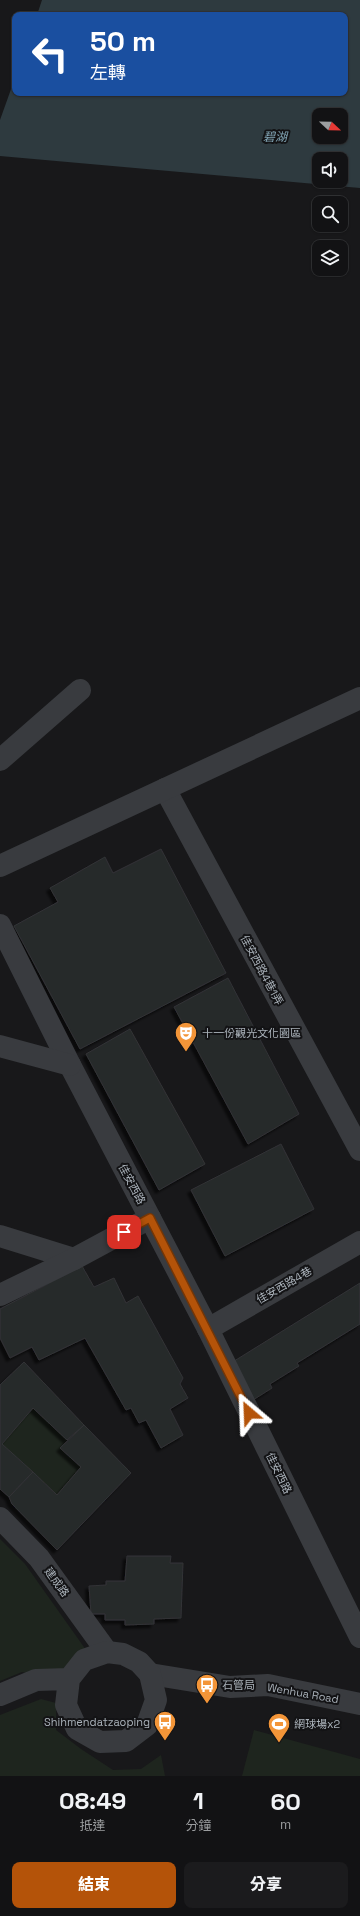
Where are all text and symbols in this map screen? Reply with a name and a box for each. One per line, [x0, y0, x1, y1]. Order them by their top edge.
text: 50 m [90, 23, 156, 59]
icon: left [24, 28, 76, 80]
text: 左轉 [90, 61, 126, 84]
north arrow [312, 108, 348, 144]
map controls [312, 108, 348, 276]
water label: 碧湖 [263, 129, 289, 145]
button: sound [312, 152, 348, 188]
button: search [312, 196, 348, 232]
button: layers [312, 240, 348, 276]
street label: 佳安西路4巷1弄 [238, 933, 286, 1007]
theatre icon: 十一份觀光文化園區 [173, 1020, 199, 1053]
place label: 十一份觀光文化園區 [202, 1026, 301, 1040]
street label: 佳安西路 [115, 1161, 149, 1207]
pin [107, 1215, 141, 1249]
icon: arrive [113, 1221, 135, 1243]
street label: 佳安西路4巷 [254, 1263, 314, 1307]
position arrow [228, 1392, 270, 1434]
street label: 佳安西路 [263, 1450, 295, 1496]
street label: 建成路 [42, 1565, 72, 1599]
bus stop icon: 石管局 [194, 1672, 220, 1705]
place label: 石管局 [222, 1678, 255, 1692]
street label: Wenhua Road [266, 1680, 340, 1706]
bus stop icon: Shihmendatzaoping [152, 1709, 178, 1742]
sports icon: 網球場x2 [266, 1711, 292, 1744]
place label: Shihmendatzaoping [44, 1715, 150, 1729]
place label: 網球場x2 [294, 1717, 341, 1731]
text: 08:49 [59, 1785, 126, 1816]
text: 1 [193, 1785, 204, 1816]
text: 60 [271, 1786, 301, 1817]
text: m [280, 1816, 291, 1833]
text: 抵達 [80, 1817, 106, 1834]
text: 分鐘 [185, 1817, 211, 1834]
button: 結束 [12, 1862, 176, 1908]
button: 分享 [184, 1862, 348, 1908]

